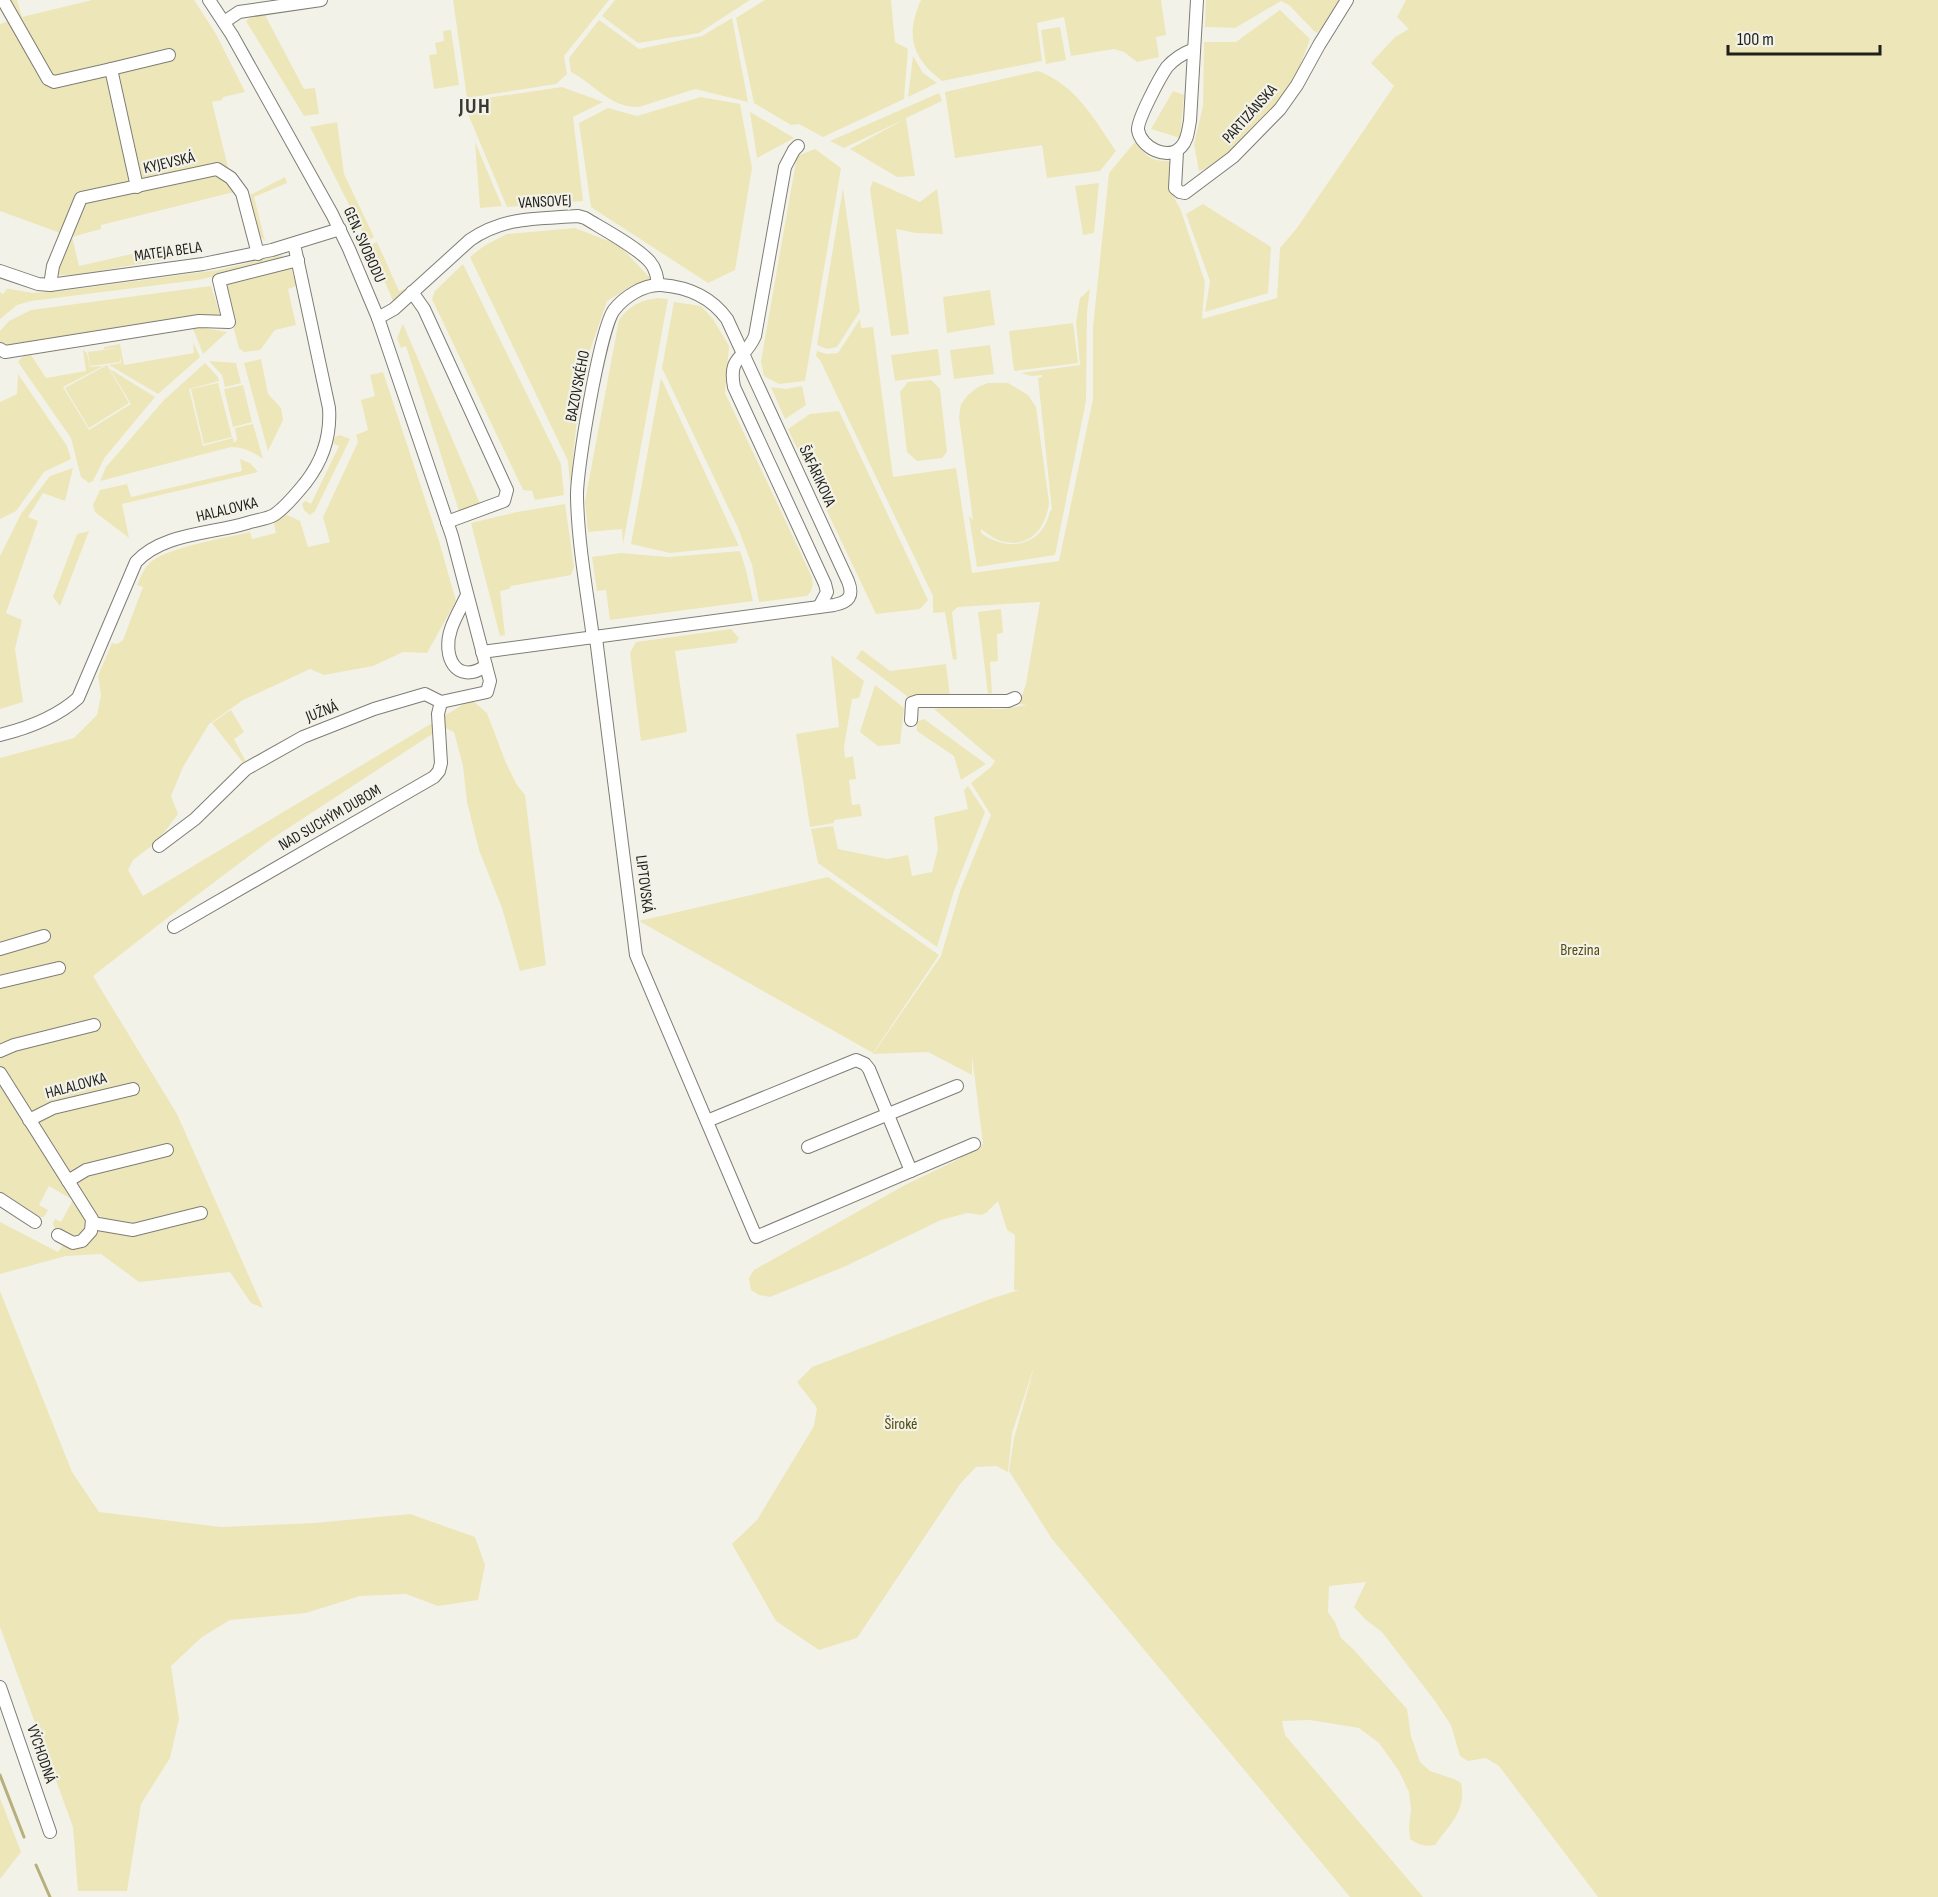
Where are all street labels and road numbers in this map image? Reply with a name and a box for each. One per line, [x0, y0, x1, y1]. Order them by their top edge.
street label: PARTIZÁNSKA [1219, 81, 1281, 147]
street label: KYJEVSKÁ [142, 148, 197, 178]
street label: VANSOVEJ [518, 191, 572, 213]
street label: GEN. SVOBODU [339, 204, 389, 286]
street label: MATEJA BELA [133, 238, 203, 266]
street label: BAZOVSKÉHO [562, 349, 594, 423]
street label: ŠAFÁRIKOVA [795, 442, 840, 510]
street label: HALALOVKA [194, 493, 260, 527]
street label: JUŽNÁ [302, 697, 341, 727]
street label: NAD SUCHÝM DUBOM [275, 781, 385, 855]
street label: LIPTOVSKÁ [631, 854, 657, 914]
street label: HALALOVKA [43, 1069, 109, 1103]
street label: VÝCHODNÁ [22, 1722, 60, 1786]

